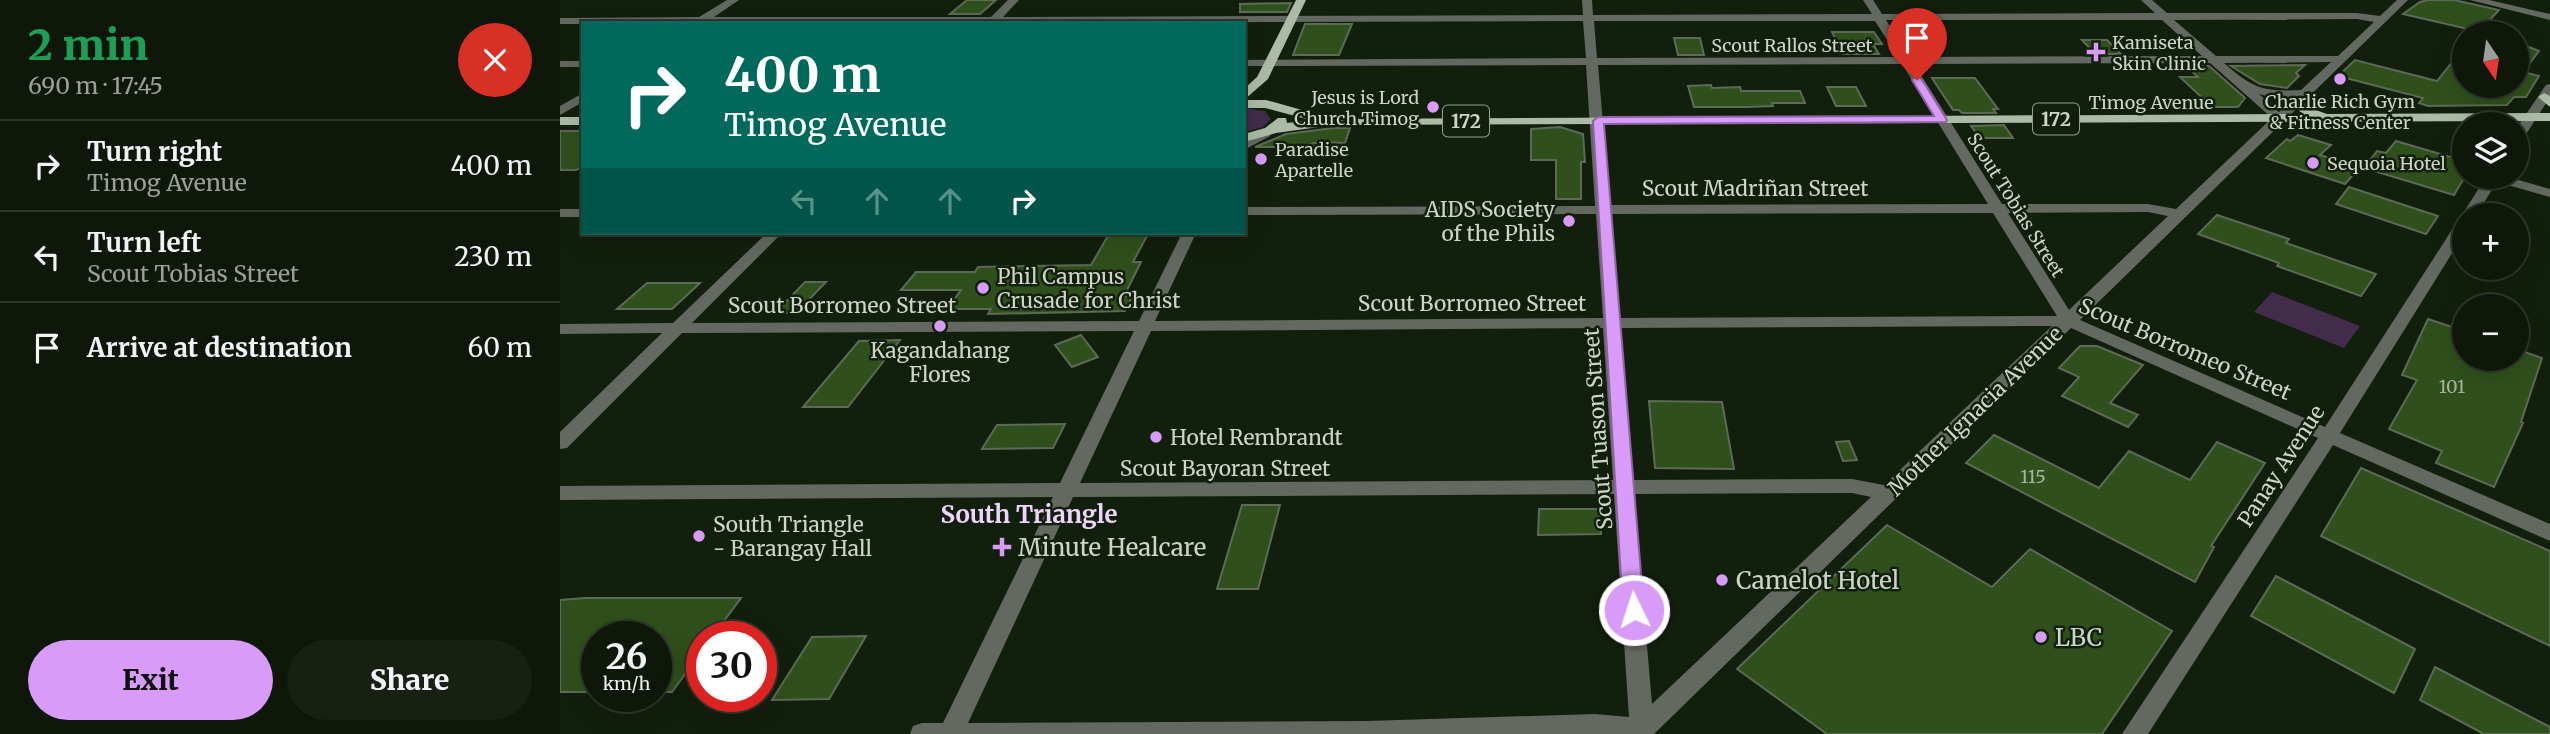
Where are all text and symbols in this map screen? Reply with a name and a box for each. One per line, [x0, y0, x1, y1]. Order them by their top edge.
pin [1887, 8, 1947, 80]
text: 2 min [28, 19, 148, 71]
icon: arrive [1898, 19, 1936, 57]
north arrow [2452, 21, 2529, 98]
map controls [2452, 21, 2529, 371]
button: close [458, 23, 532, 97]
place label: Kamiseta Skin Clinic [2112, 31, 2206, 75]
street label: Scout Rallos Street [1711, 34, 1873, 57]
marker: Kamiseta Skin Clinic [2086, 42, 2106, 62]
text: 400 m [724, 44, 881, 105]
icon: right [609, 49, 700, 140]
text: 690 m · 17:45 [28, 71, 163, 100]
marker: Charlie Rich Gym & Fitness Center [2332, 71, 2348, 87]
place label: Jesus is Lord Church Timog [1294, 86, 1419, 130]
place label: Charlie Rich Gym & Fitness Center [2265, 90, 2415, 134]
street label: Timog Avenue [2088, 91, 2214, 114]
marker: Jesus is Lord Church Timog [1425, 99, 1441, 115]
road number: 172 [2033, 104, 2079, 134]
text: Timog Avenue [724, 105, 946, 145]
road number: 172 [1443, 105, 1489, 136]
button: layers [2452, 112, 2529, 189]
street label: Scout Tobias Street [1962, 129, 2070, 281]
text: Turn right [87, 135, 222, 168]
place label: Paradise Apartelle [1274, 138, 1353, 182]
icon: right [28, 147, 66, 185]
text: 400 m [451, 149, 532, 182]
marker: Paradise Apartelle [1253, 151, 1269, 167]
place label: Sequoia Hotel [2327, 152, 2446, 175]
marker: Sequoia Hotel [2305, 155, 2321, 171]
text: Timog Avenue [87, 168, 247, 197]
street label: Scout Madriñan Street [1642, 175, 1868, 202]
icon: left [785, 182, 823, 220]
icon: ahead [858, 182, 896, 220]
icon: ahead [931, 182, 969, 220]
icon: right [1004, 182, 1042, 220]
place label: AIDS Society of the Phils [1424, 196, 1556, 247]
button: + [2452, 203, 2529, 280]
marker: AIDS Society of the Phils [1561, 213, 1577, 229]
text: Turn left [87, 226, 201, 259]
icon: left [28, 238, 66, 276]
text: 230 m [454, 240, 532, 273]
text: Scout Tobias Street [87, 259, 299, 288]
place label: Phil Campus Crusade for Christ [997, 263, 1180, 314]
marker: Phil Campus Crusade for Christ [975, 280, 991, 296]
street label: Scout Borromeo Street [1358, 290, 1586, 317]
street label: Scout Borromeo Street [728, 292, 956, 319]
street label: Scout Borromeo Street [2075, 292, 2295, 406]
button: − [2452, 294, 2529, 371]
marker: Kagandahang Flores [932, 318, 948, 334]
street label: Mother Ignacia Avenue [1882, 320, 2068, 502]
street label: Scout Tuason Street [1577, 327, 1619, 531]
icon: arrive [28, 329, 66, 367]
text: Arrive at destination [87, 331, 352, 364]
text: 60 m [468, 331, 532, 364]
place label: Kagandahang Flores [870, 337, 1010, 388]
house number: 101 [2439, 375, 2465, 398]
street label: Panay Avenue [2232, 400, 2331, 532]
place label: Hotel Rembrandt [1170, 424, 1343, 451]
marker: Hotel Rembrandt [1148, 429, 1164, 445]
street label: Scout Bayoran Street [1120, 455, 1330, 482]
house number: 115 [2020, 465, 2046, 488]
district label: South Triangle [941, 499, 1117, 530]
place label: South Triangle - Barangay Hall [713, 511, 873, 562]
marker: South Triangle - Barangay Hall [691, 528, 707, 544]
place label: Minute Healcare [1018, 532, 1206, 563]
marker: Minute Healcare [992, 537, 1012, 557]
place label: Camelot Hotel [1736, 565, 1899, 596]
marker: Camelot Hotel [1714, 572, 1730, 588]
position arrow [1597, 573, 1671, 647]
speed limit sign: 30 [686, 621, 777, 712]
place label: LBC [2055, 622, 2102, 653]
marker: LBC [2033, 629, 2049, 645]
text: 26 [606, 635, 647, 679]
button: Exit [28, 640, 273, 720]
button: Share [287, 640, 532, 720]
text: km/h [603, 672, 650, 695]

